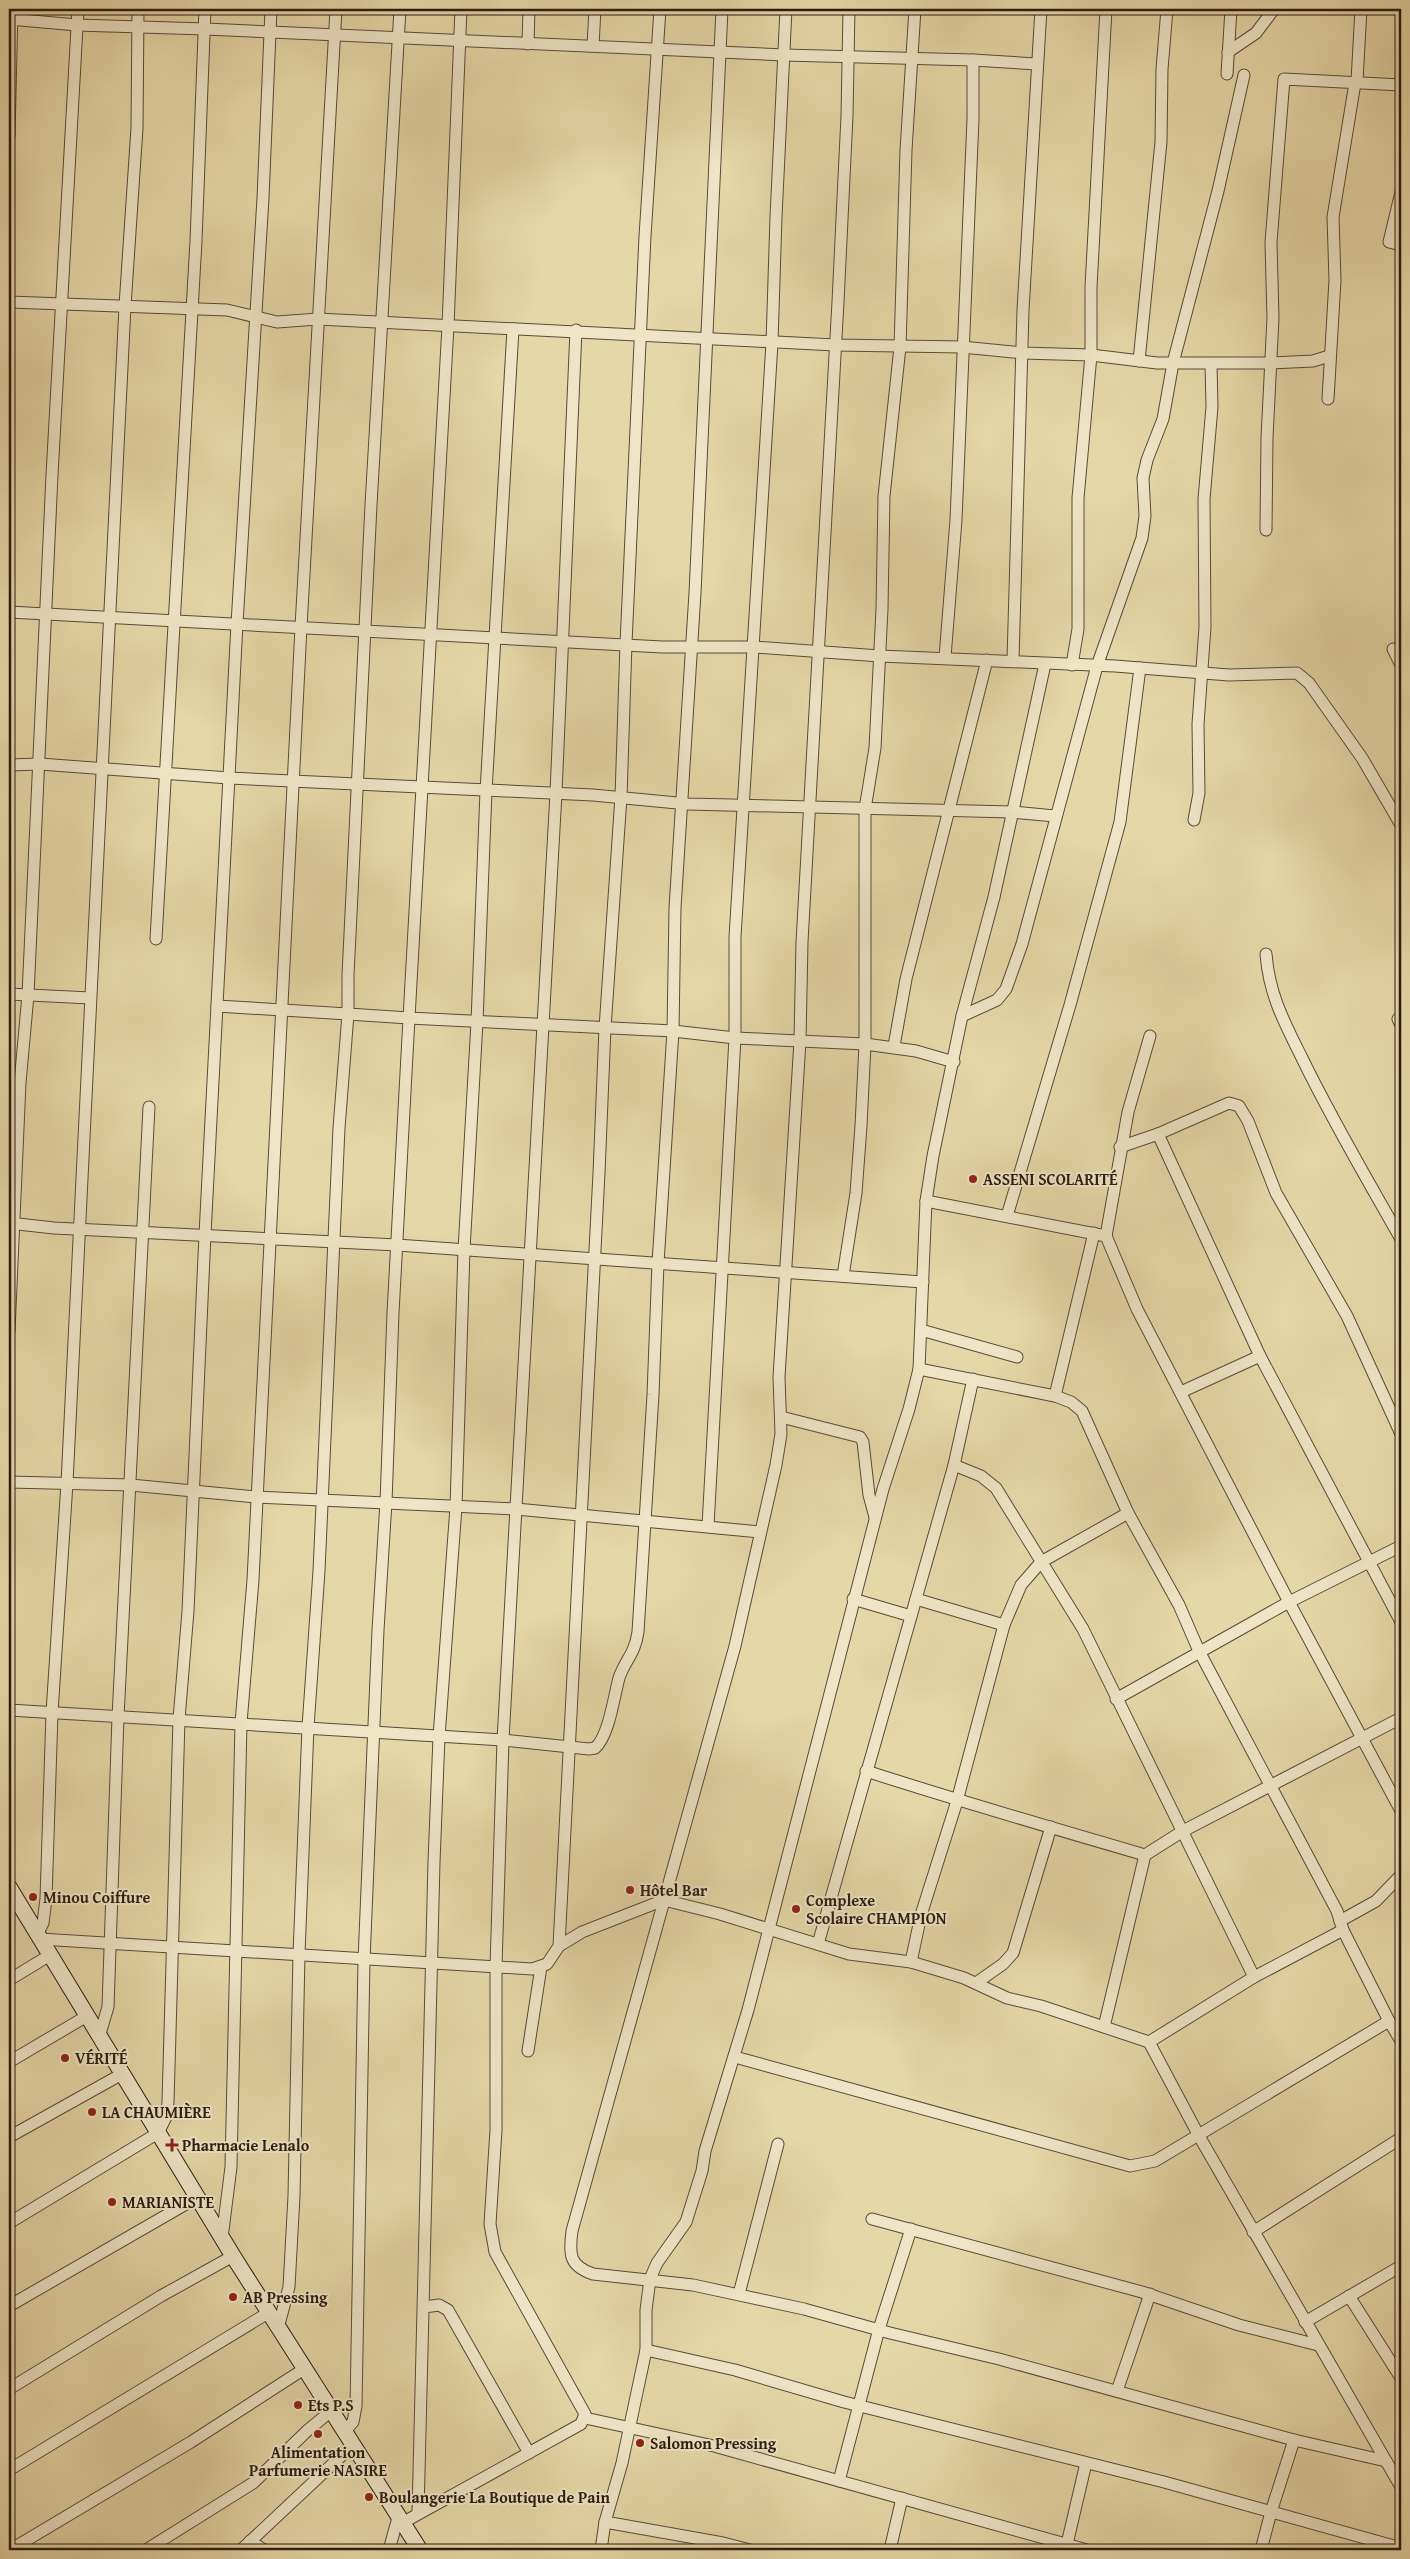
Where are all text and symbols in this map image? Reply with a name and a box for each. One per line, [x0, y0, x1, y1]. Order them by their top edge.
place label: ASSENI SCOLARITÉ [983, 1167, 1118, 1191]
marker: ASSENI SCOLARITÉ [967, 1173, 979, 1185]
place label: Hôtel Bar [640, 1878, 708, 1902]
marker: Hôtel Bar [624, 1884, 636, 1896]
place label: Minou Coiffure [43, 1885, 150, 1909]
place label: Complexe Scolaire CHAMPION [806, 1888, 947, 1930]
marker: Minou Coiffure [27, 1891, 39, 1903]
marker: Complexe Scolaire CHAMPION [790, 1903, 802, 1915]
place label: VÉRITÉ [75, 2046, 128, 2070]
marker: VÉRITÉ [59, 2052, 71, 2064]
place label: LA CHAUMIÈRE [102, 2100, 211, 2124]
marker: LA CHAUMIÈRE [86, 2106, 98, 2118]
place label: Pharmacie Lenalo [182, 2133, 310, 2157]
marker: Pharmacie Lenalo [166, 2139, 178, 2151]
place label: MARIANISTE [122, 2190, 214, 2214]
marker: MARIANISTE [106, 2196, 118, 2208]
place label: AB Pressing [243, 2285, 328, 2309]
marker: AB Pressing [227, 2291, 239, 2303]
place label: Ets P.S [308, 2393, 354, 2417]
marker: Ets P.S [292, 2399, 304, 2411]
marker: Alimentation Parfumerie NASIRE [312, 2428, 324, 2440]
place label: Salomon Pressing [650, 2431, 777, 2455]
marker: Salomon Pressing [634, 2437, 646, 2449]
place label: Alimentation Parfumerie NASIRE [249, 2440, 387, 2482]
place label: Boulangerie La Boutique de Pain [379, 2485, 610, 2509]
marker: Boulangerie La Boutique de Pain [363, 2491, 375, 2503]

